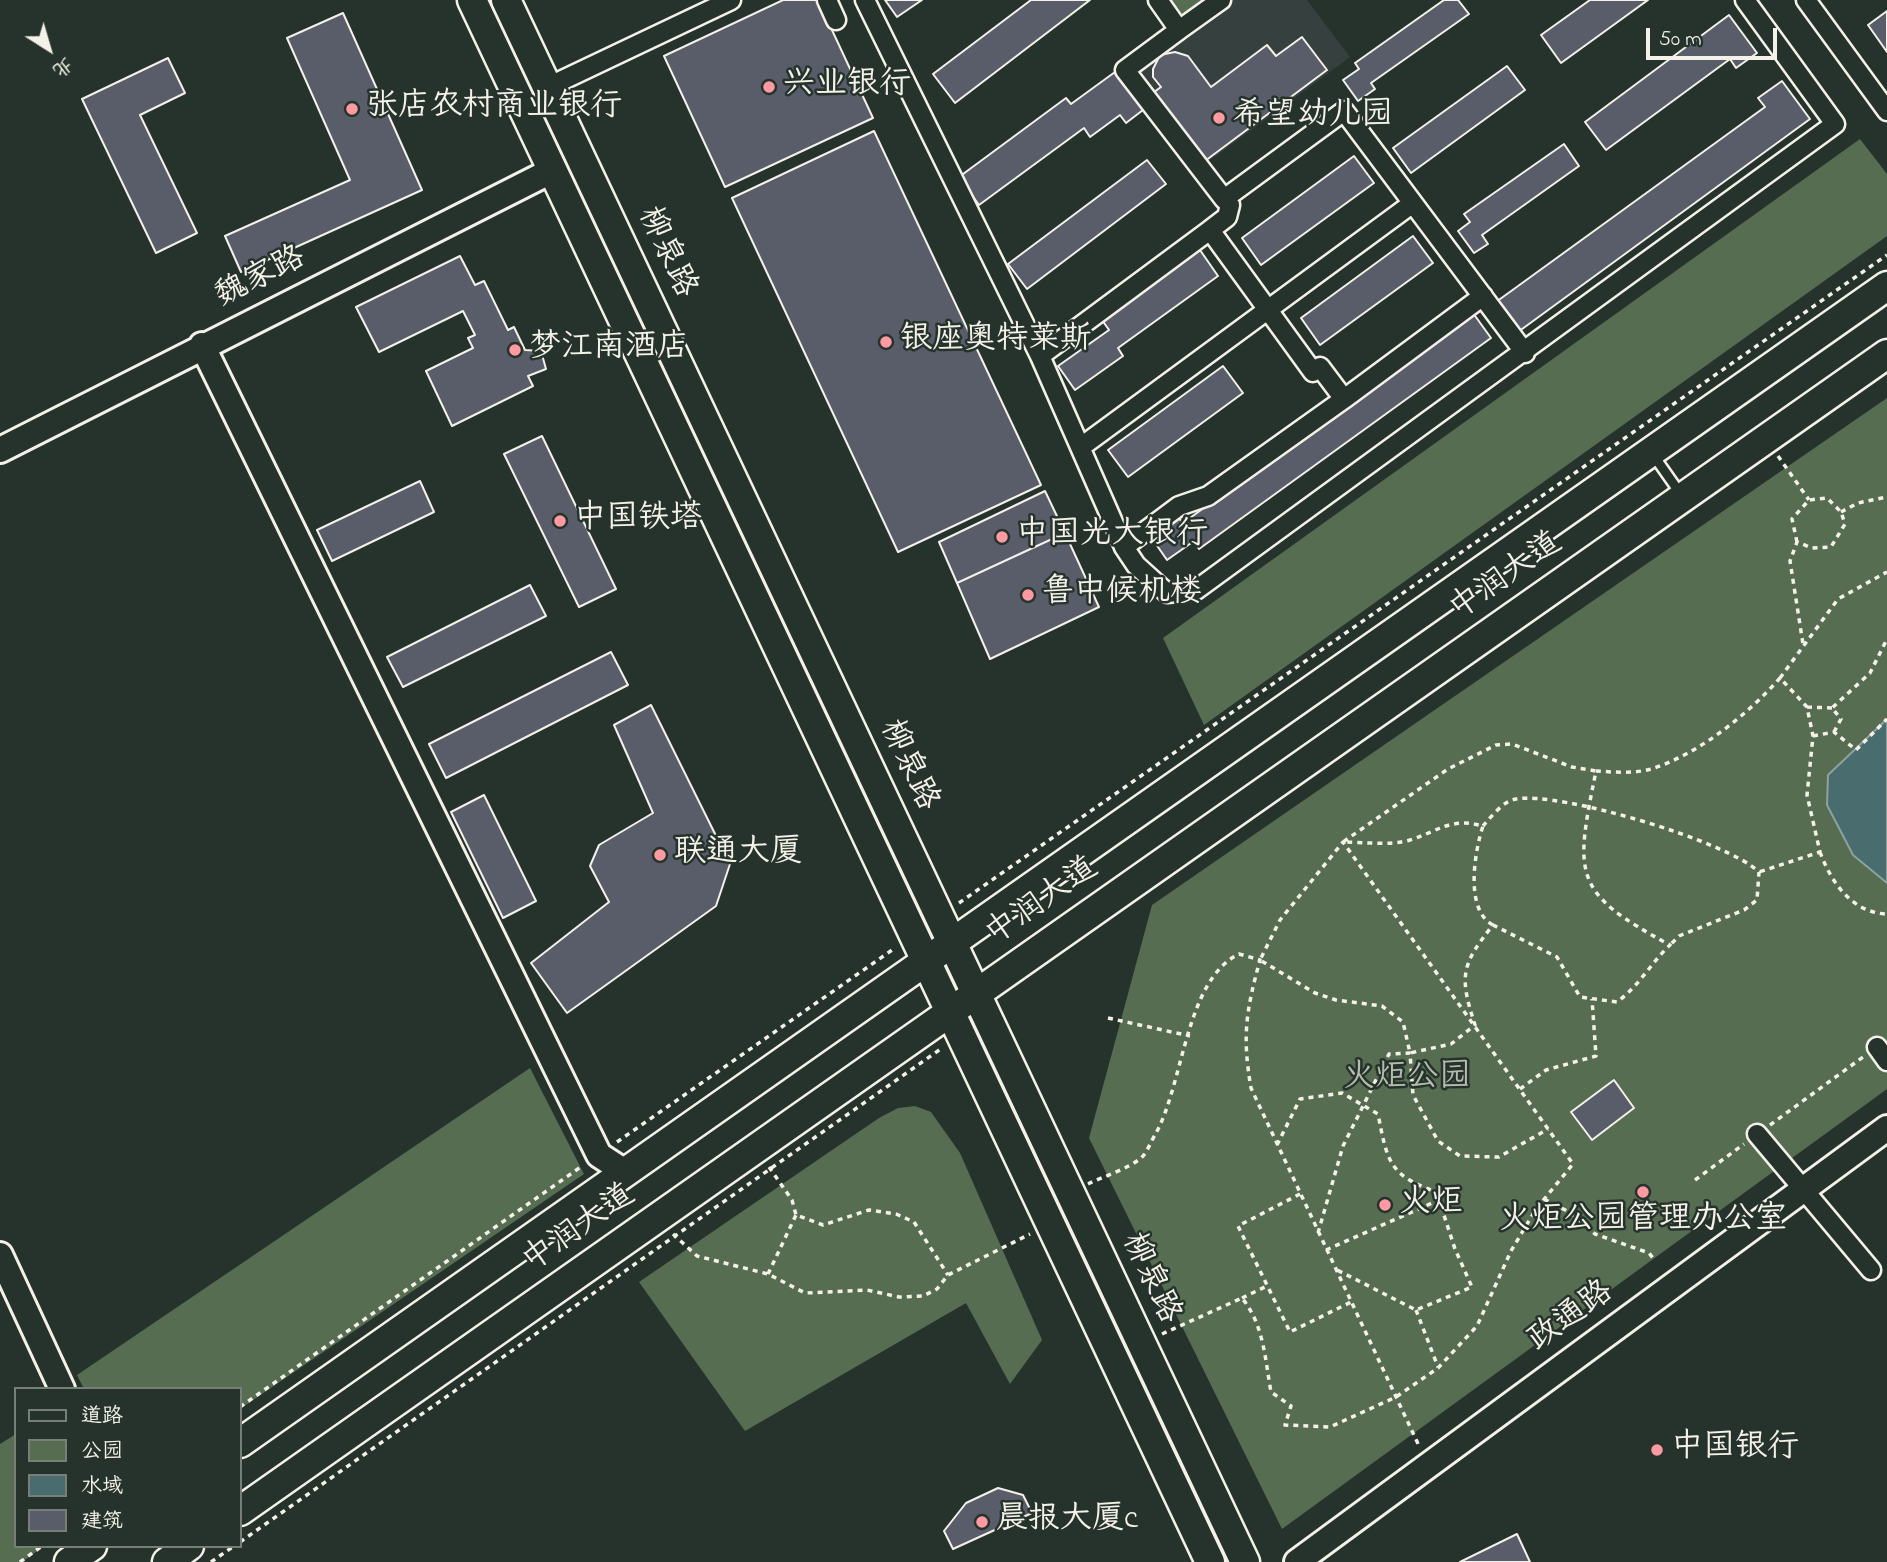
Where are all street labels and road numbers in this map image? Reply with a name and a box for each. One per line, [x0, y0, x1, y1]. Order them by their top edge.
street label: 柳泉路 [627, 201, 703, 305]
street label: 魏家路 [210, 240, 312, 318]
street label: 中润大道 [1444, 526, 1570, 630]
street label: 柳泉路 [869, 714, 945, 818]
street label: 中润大道 [980, 851, 1106, 955]
street label: 中润大道 [517, 1178, 643, 1282]
street label: 柳泉路 [1111, 1227, 1187, 1331]
street label: 政通路 [1522, 1274, 1622, 1362]

